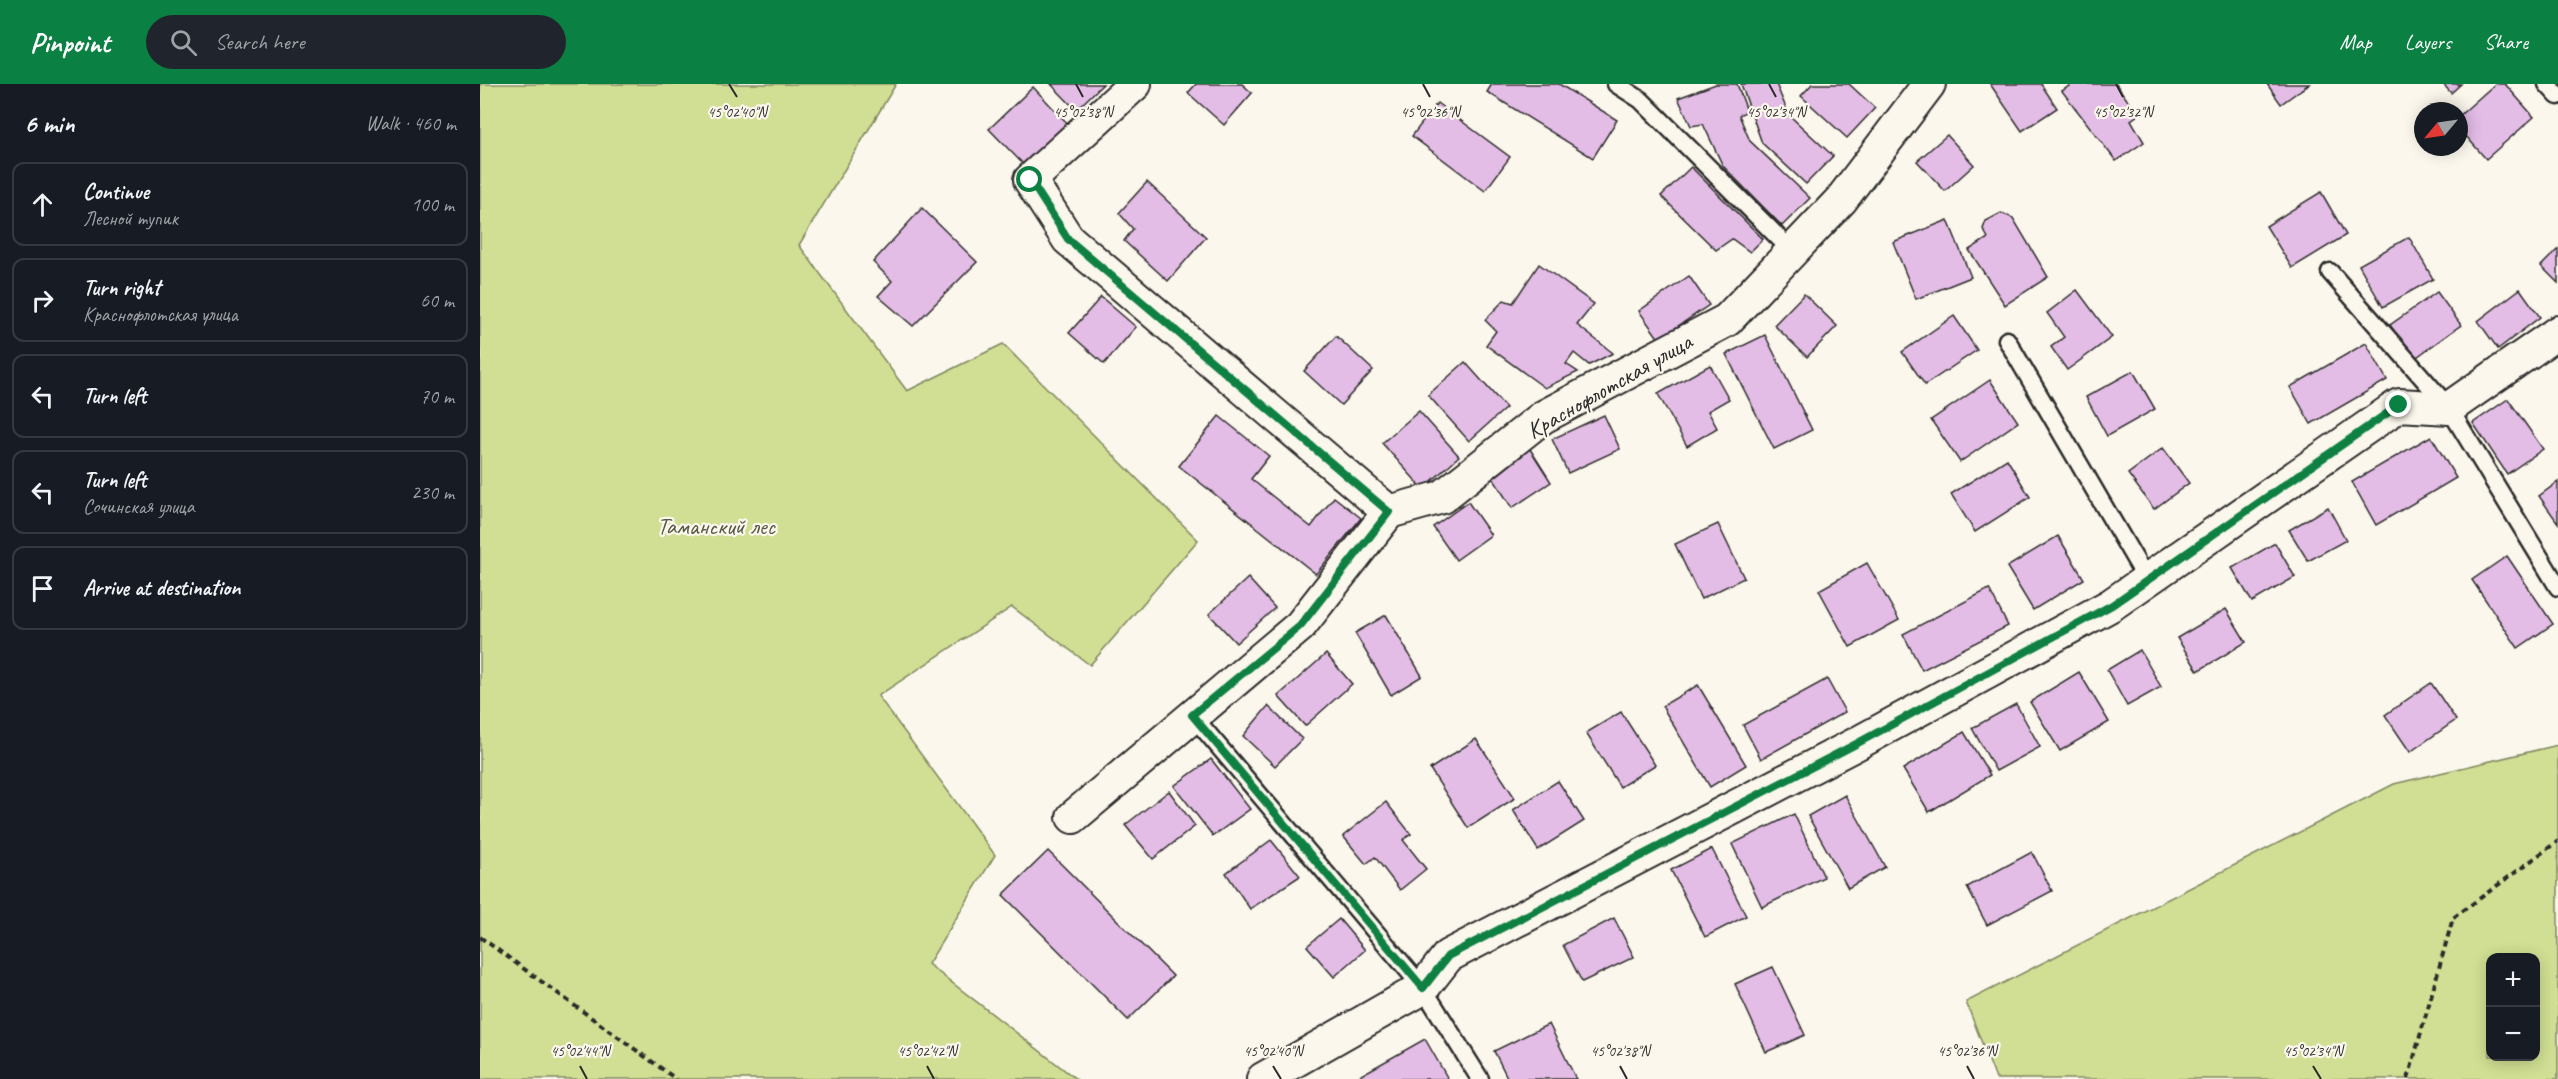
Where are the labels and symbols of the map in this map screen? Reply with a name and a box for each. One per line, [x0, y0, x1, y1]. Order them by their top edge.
north arrow [2414, 102, 2468, 156]
text: 45°02'40"N [707, 103, 770, 122]
text: 45°02'38"N [1053, 103, 1116, 122]
text: 45°02'36"N [1400, 103, 1463, 122]
text: 45°02'34"N [1746, 103, 1809, 122]
text: 45°02'32"N [2093, 103, 2156, 122]
route start [1016, 166, 1042, 192]
street label: Краснофлотская улица [1521, 326, 1698, 445]
route end [2385, 391, 2411, 417]
park label: Таманский лес [657, 511, 777, 541]
text: 45°02'44"N [550, 1042, 613, 1061]
text: 45°02'42"N [897, 1042, 960, 1061]
text: 45°02'40"N [1243, 1042, 1306, 1061]
text: 45°02'38"N [1590, 1042, 1653, 1061]
text: 45°02'36"N [1937, 1042, 2000, 1061]
text: 45°02'34"N [2283, 1042, 2346, 1061]

